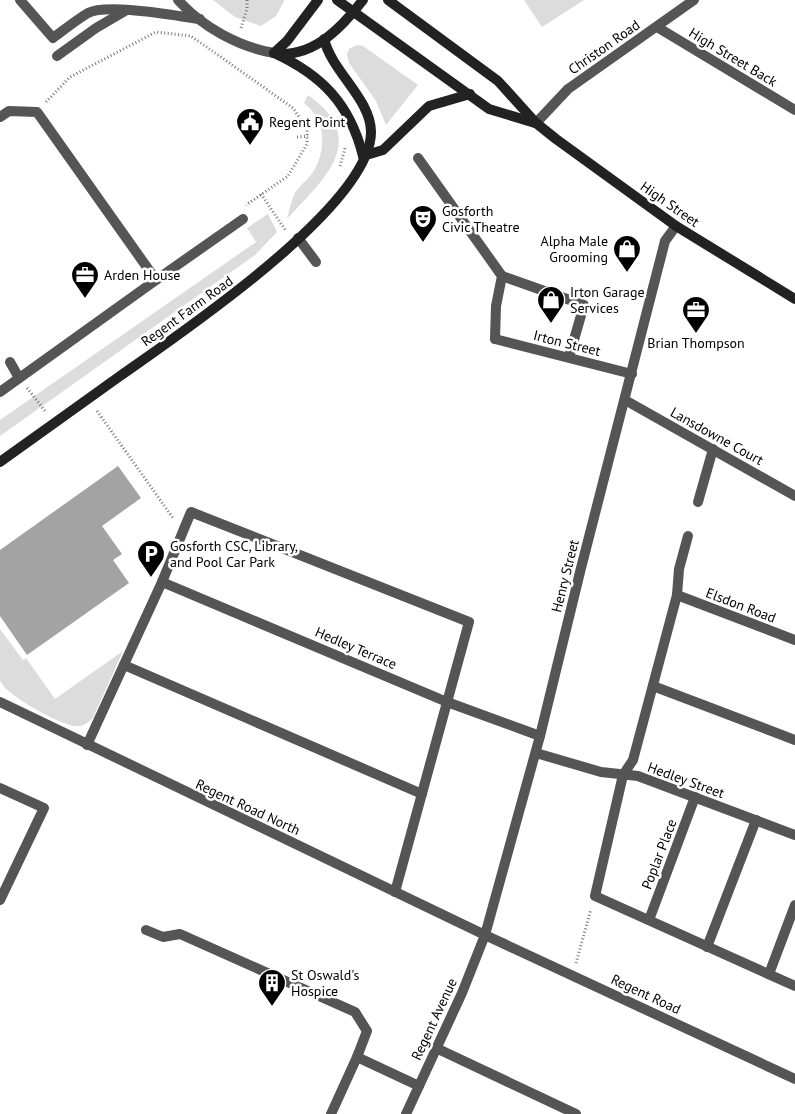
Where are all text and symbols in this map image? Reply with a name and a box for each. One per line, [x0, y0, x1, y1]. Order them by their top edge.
street label: Christon Road [565, 16, 643, 78]
street label: High Street Back [686, 24, 781, 91]
public building icon: Regent Point [235, 107, 265, 146]
place label: Regent Point [269, 113, 346, 131]
street label: High Street [637, 177, 703, 231]
place label: Gosforth Civic Theatre [442, 202, 520, 236]
theatre icon: Gosforth Civic Theatre [408, 204, 438, 243]
place label: Alpha Male Grooming [541, 232, 608, 266]
shop icon: Alpha Male Grooming [612, 234, 642, 273]
office icon: Arden House [70, 260, 100, 299]
place label: Arden House [104, 266, 180, 284]
street label: Regent Farm Road [138, 272, 236, 350]
place label: Irton Garage Services [570, 283, 645, 317]
shop icon: Irton Garage Services [536, 285, 566, 324]
office icon: Brian Thompson [681, 295, 711, 334]
street label: Irton Street [532, 326, 603, 360]
place label: Brian Thompson [647, 334, 745, 352]
street label: Lansdowne Court [667, 403, 767, 469]
place label: Gosforth CSC, Library, and Pool Car Park [170, 537, 298, 571]
street label: Henry Street [547, 537, 583, 614]
parking icon: Gosforth CSC, Library, and Pool Car Park [136, 539, 166, 578]
street label: Elsdon Road [703, 583, 779, 627]
street label: Hedley Terrace [312, 623, 400, 673]
street label: Hedley Street [645, 758, 727, 802]
street label: Regent Road North [193, 775, 303, 839]
street label: Poplar Place [637, 816, 681, 892]
place label: St Oswald's Hospice [291, 966, 359, 1000]
building icon: St Oswald's Hospice [257, 968, 287, 1007]
street label: Regent Road [608, 970, 684, 1018]
street label: Regent Avenue [407, 975, 461, 1063]

